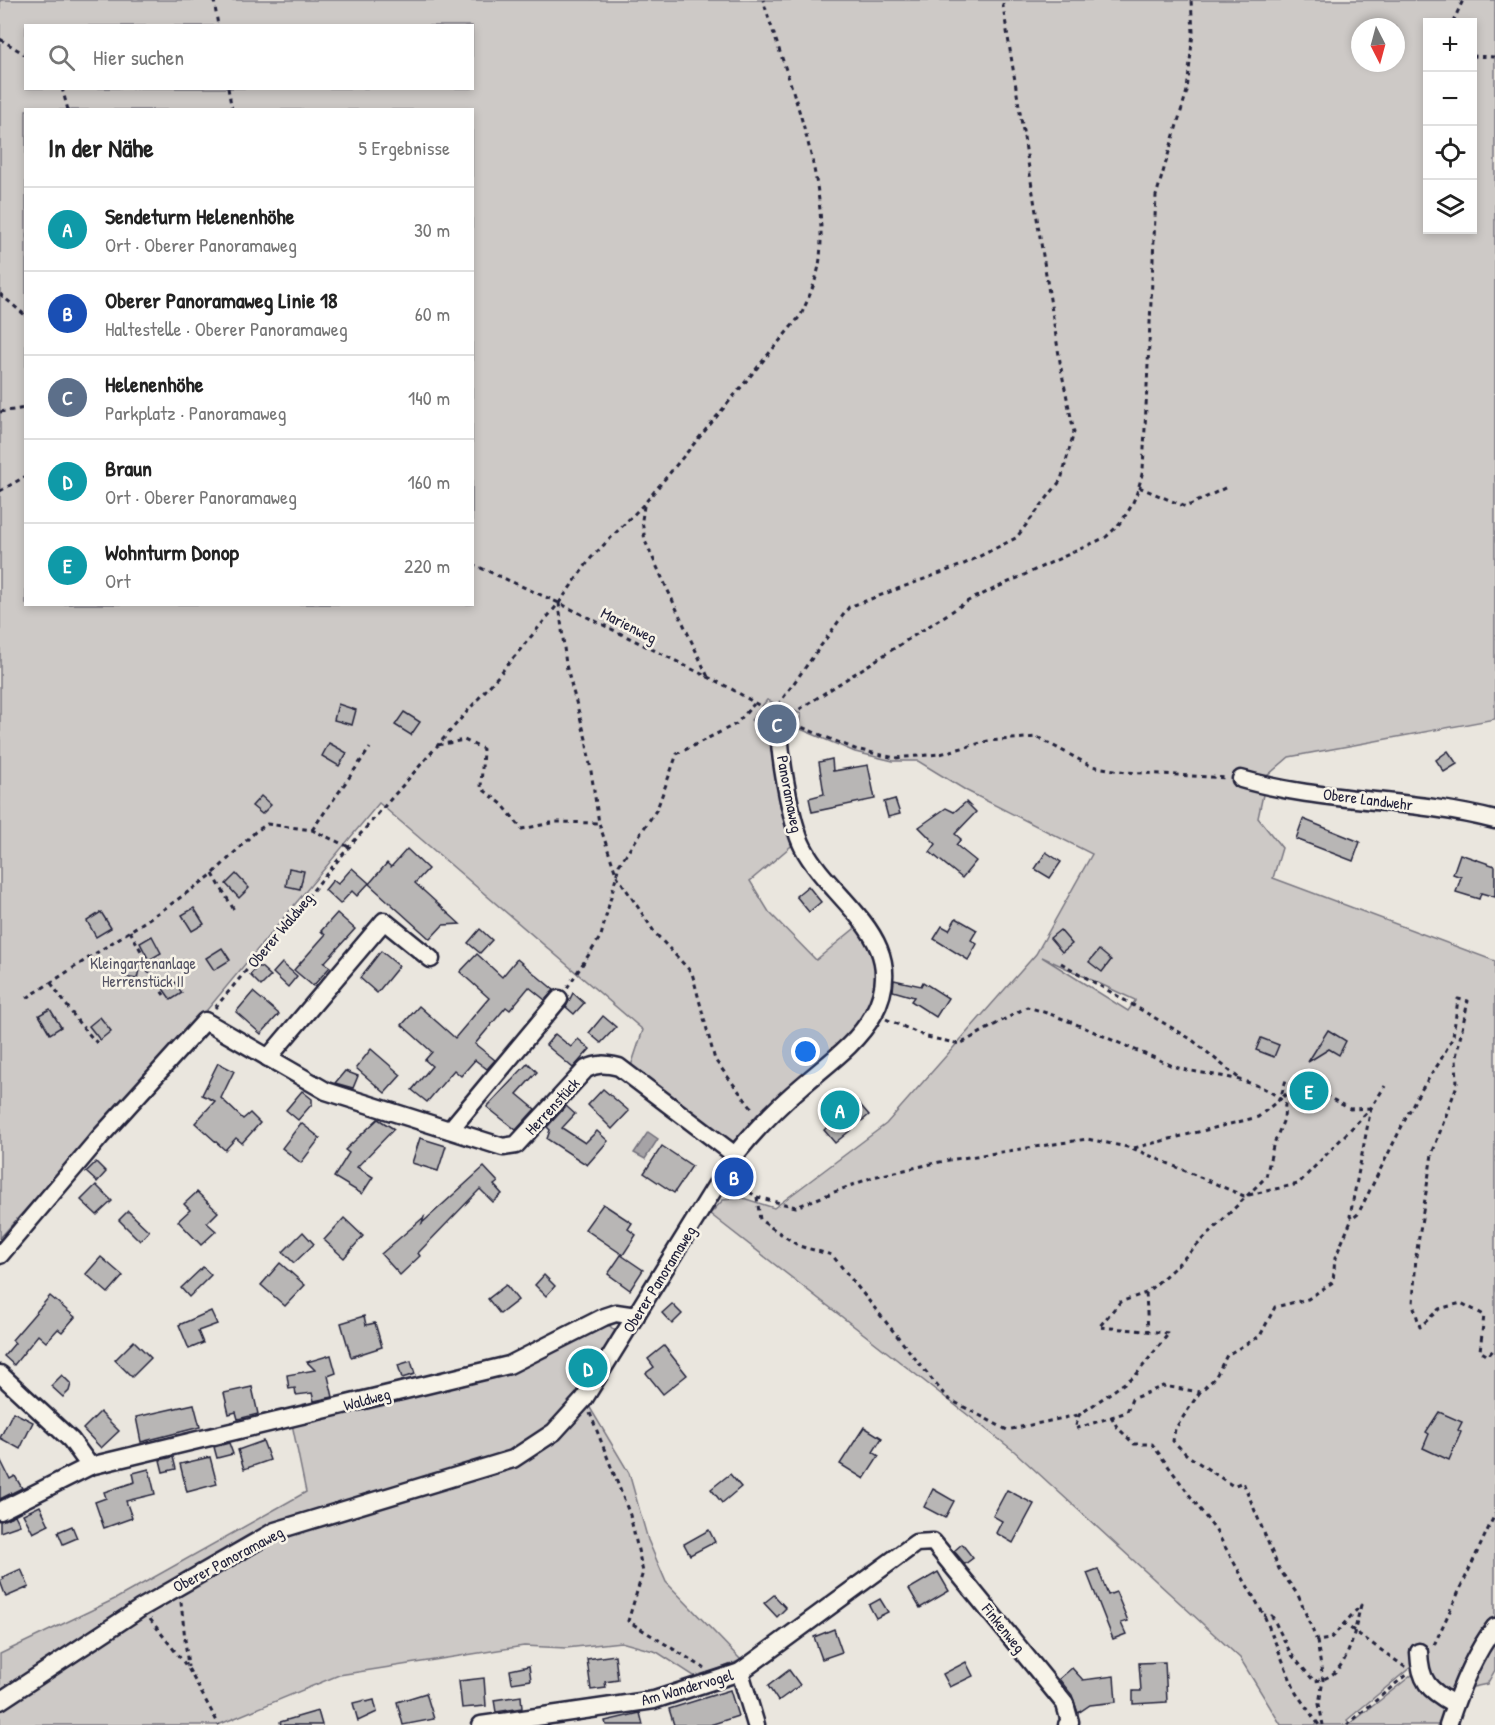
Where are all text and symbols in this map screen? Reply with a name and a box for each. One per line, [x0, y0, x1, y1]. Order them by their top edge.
north arrow [1351, 18, 1405, 72]
map controls [1423, 18, 1477, 234]
button: + [1423, 18, 1477, 72]
search box [24, 24, 474, 90]
icon: search [45, 41, 78, 74]
text: Hier suchen [93, 42, 184, 72]
button: − [1423, 72, 1477, 126]
button: locate [1423, 126, 1477, 180]
text: In der Nähe [48, 130, 154, 165]
text: 5 Ergebnisse [358, 134, 450, 161]
button: layers [1423, 180, 1477, 234]
text: Sendeturm Helenenhöhe [105, 201, 294, 231]
text: A [63, 216, 72, 243]
text: 30 m [414, 216, 450, 243]
text: Ort · Oberer Panoramaweg [105, 231, 297, 258]
text: Oberer Panoramaweg Linie 18 [105, 285, 338, 315]
text: B [62, 300, 73, 327]
text: 60 m [415, 300, 450, 327]
text: Haltestelle · Oberer Panoramaweg [105, 315, 348, 342]
text: Helenenhöhe [105, 369, 203, 399]
text: C [62, 384, 73, 411]
text: 140 m [408, 384, 450, 411]
text: Parkplatz · Panoramaweg [105, 399, 286, 426]
text: Braun [105, 453, 152, 483]
text: D [63, 468, 72, 495]
text: 160 m [408, 468, 450, 495]
text: Ort · Oberer Panoramaweg [105, 483, 297, 510]
text: Wohnturm Donop [105, 537, 239, 567]
text: E [63, 552, 72, 579]
text: 220 m [404, 552, 450, 579]
text: Ort [105, 567, 131, 594]
street label: Marienweg [597, 602, 661, 648]
pin: C [758, 702, 796, 746]
street label: Panoramaweg [772, 754, 808, 834]
street label: Obere Landwehr [1322, 783, 1414, 815]
street label: Oberer Waldweg [242, 888, 318, 972]
park label: Kleingartenanlage Herrenstück II [90, 952, 197, 992]
your location [791, 1037, 820, 1066]
pin: E [1290, 1068, 1328, 1114]
street label: Herrenstück [520, 1072, 584, 1139]
pin: A [820, 1088, 860, 1132]
pin: B [714, 1154, 754, 1200]
street label: Oberer Panoramaweg [617, 1221, 701, 1337]
pin: D [568, 1346, 608, 1390]
street label: Waldweg [341, 1382, 393, 1416]
street label: Oberer Panoramaweg [169, 1521, 287, 1597]
street label: Finkenweg [977, 1598, 1031, 1657]
street label: Am Wandervogel [638, 1663, 736, 1711]

